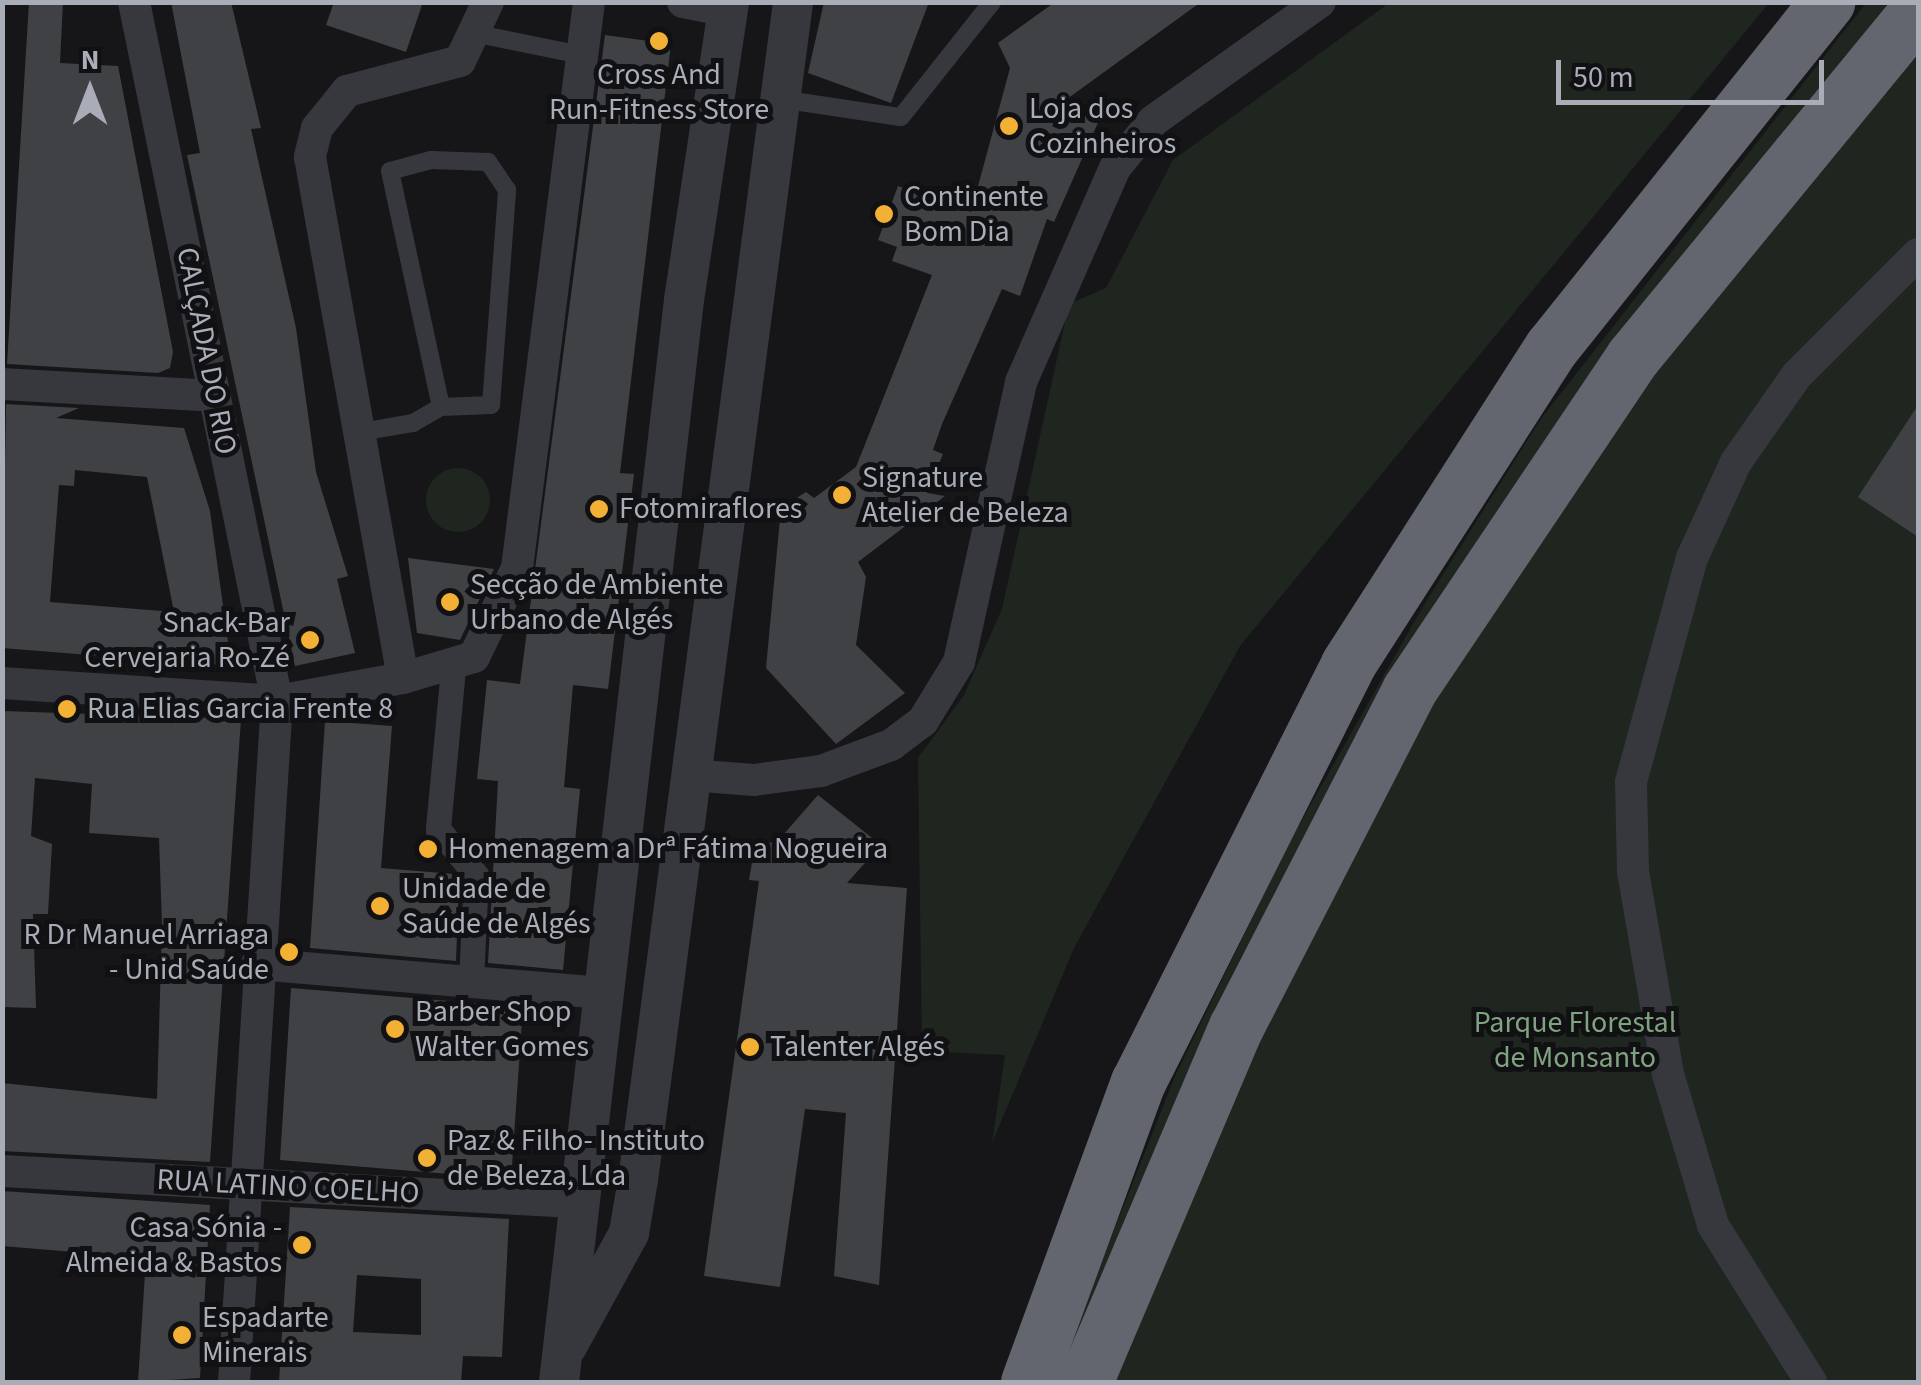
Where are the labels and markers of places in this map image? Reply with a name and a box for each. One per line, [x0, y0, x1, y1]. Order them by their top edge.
marker: Cross And Run-Fitness Store [648, 30, 670, 52]
place label: Cross And Run-Fitness Store [549, 57, 769, 128]
place label: Loja dos Cozinheiros [1029, 91, 1176, 162]
marker: Loja dos Cozinheiros [998, 115, 1020, 137]
place label: Continente Bom Dia [904, 179, 1044, 250]
marker: Continente Bom Dia [873, 203, 895, 225]
place label: Signature Atelier de Beleza [862, 460, 1069, 530]
marker: Signature Atelier de Beleza [831, 484, 853, 506]
place label: Fotomiraflores [619, 491, 802, 527]
marker: Fotomiraflores [588, 498, 610, 520]
place label: Secção de Ambiente Urbano de Algés [470, 567, 723, 638]
marker: Secção de Ambiente Urbano de Algés [439, 591, 461, 613]
place label: Snack-Bar Cervejaria Ro-Zé [84, 605, 290, 676]
marker: Snack-Bar Cervejaria Ro-Zé [299, 629, 321, 651]
place label: Rua Elias Garcia Frente 8 [87, 691, 393, 727]
marker: Rua Elias Garcia Frente 8 [56, 698, 78, 720]
place label: Homenagem a Drª Fátima Nogueira [448, 831, 888, 867]
marker: Homenagem a Drª Fátima Nogueira [417, 838, 439, 860]
place label: Unidade de Saúde de Algés [402, 871, 591, 942]
marker: Unidade de Saúde de Algés [367, 893, 393, 919]
place label: R Dr Manuel Arriaga - Unid Saúde [24, 917, 269, 988]
marker: R Dr Manuel Arriaga - Unid Saúde [278, 941, 300, 963]
place label: Barber Shop Walter Gomes [415, 994, 589, 1064]
marker: Barber Shop Walter Gomes [384, 1018, 406, 1040]
place label: Talenter Algés [770, 1029, 945, 1065]
marker: Talenter Algés [739, 1036, 761, 1058]
place label: Paz & Filho- Instituto de Beleza, Lda [447, 1123, 705, 1194]
marker: Paz & Filho- Instituto de Beleza, Lda [416, 1147, 438, 1169]
place label: Casa Sónia - Almeida & Bastos [66, 1210, 282, 1280]
marker: Casa Sónia - Almeida & Bastos [291, 1234, 313, 1256]
place label: Espadarte Minerais [202, 1300, 329, 1370]
marker: Espadarte Minerais [171, 1324, 193, 1346]

